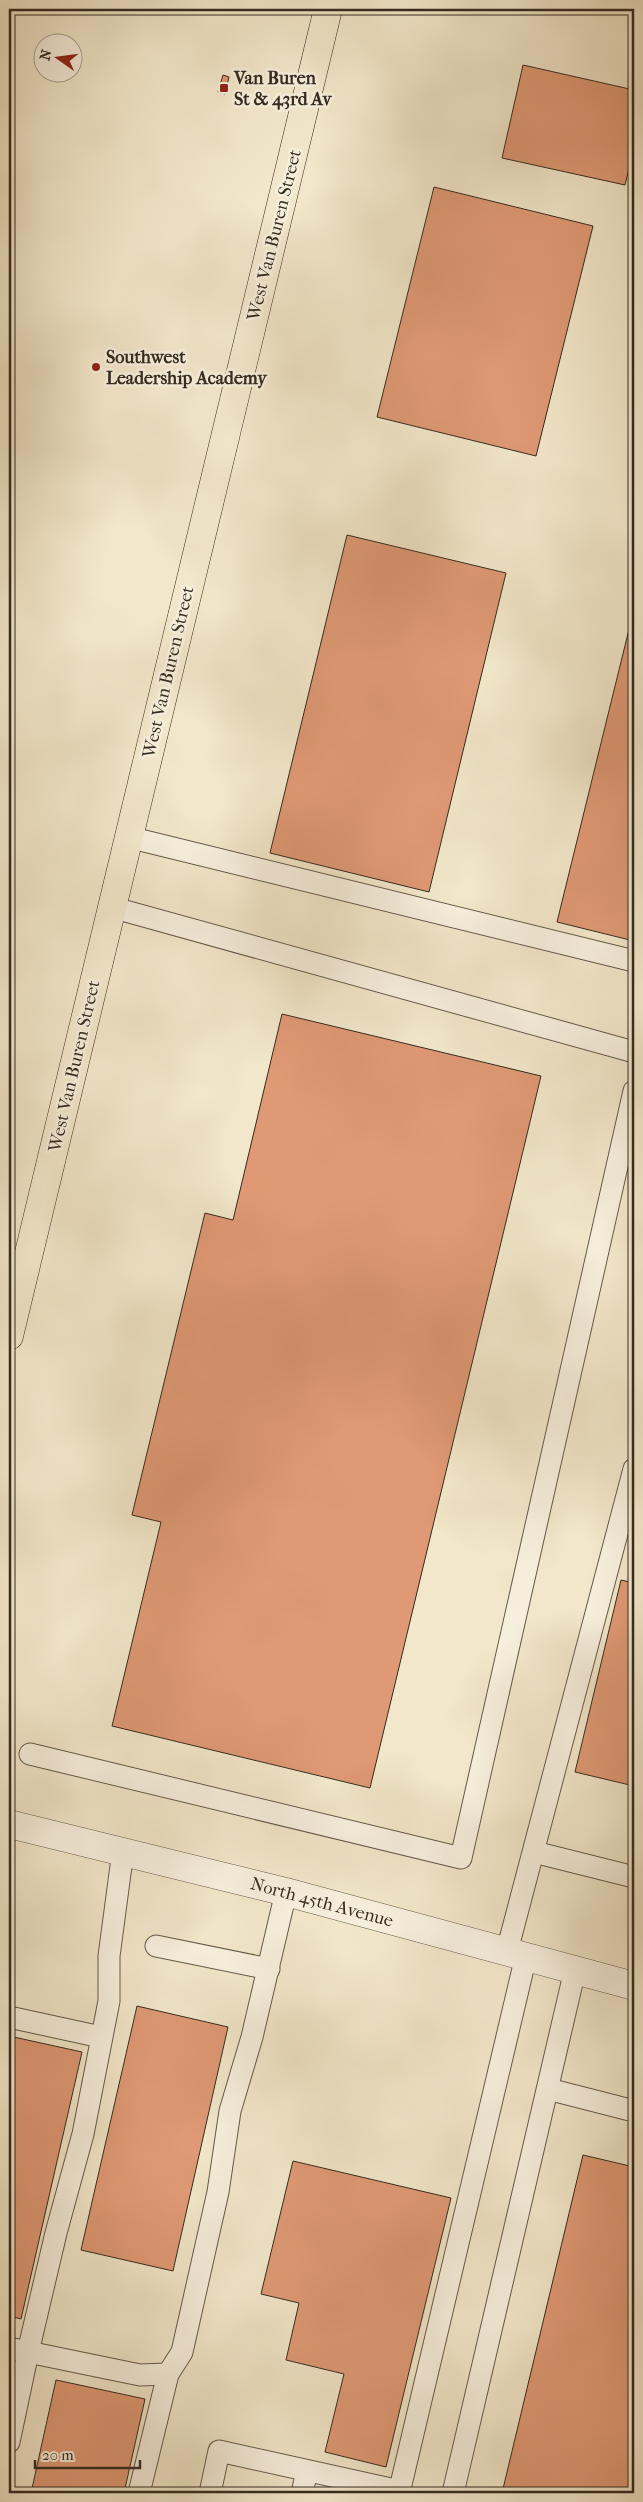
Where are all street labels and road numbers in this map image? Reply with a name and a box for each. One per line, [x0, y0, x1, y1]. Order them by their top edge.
street label: West Van Buren Street [243, 147, 306, 324]
street label: West Van Buren Street [138, 584, 199, 761]
street label: West Van Buren Street [44, 978, 105, 1155]
street label: North 45th Avenue [248, 1873, 396, 1932]

